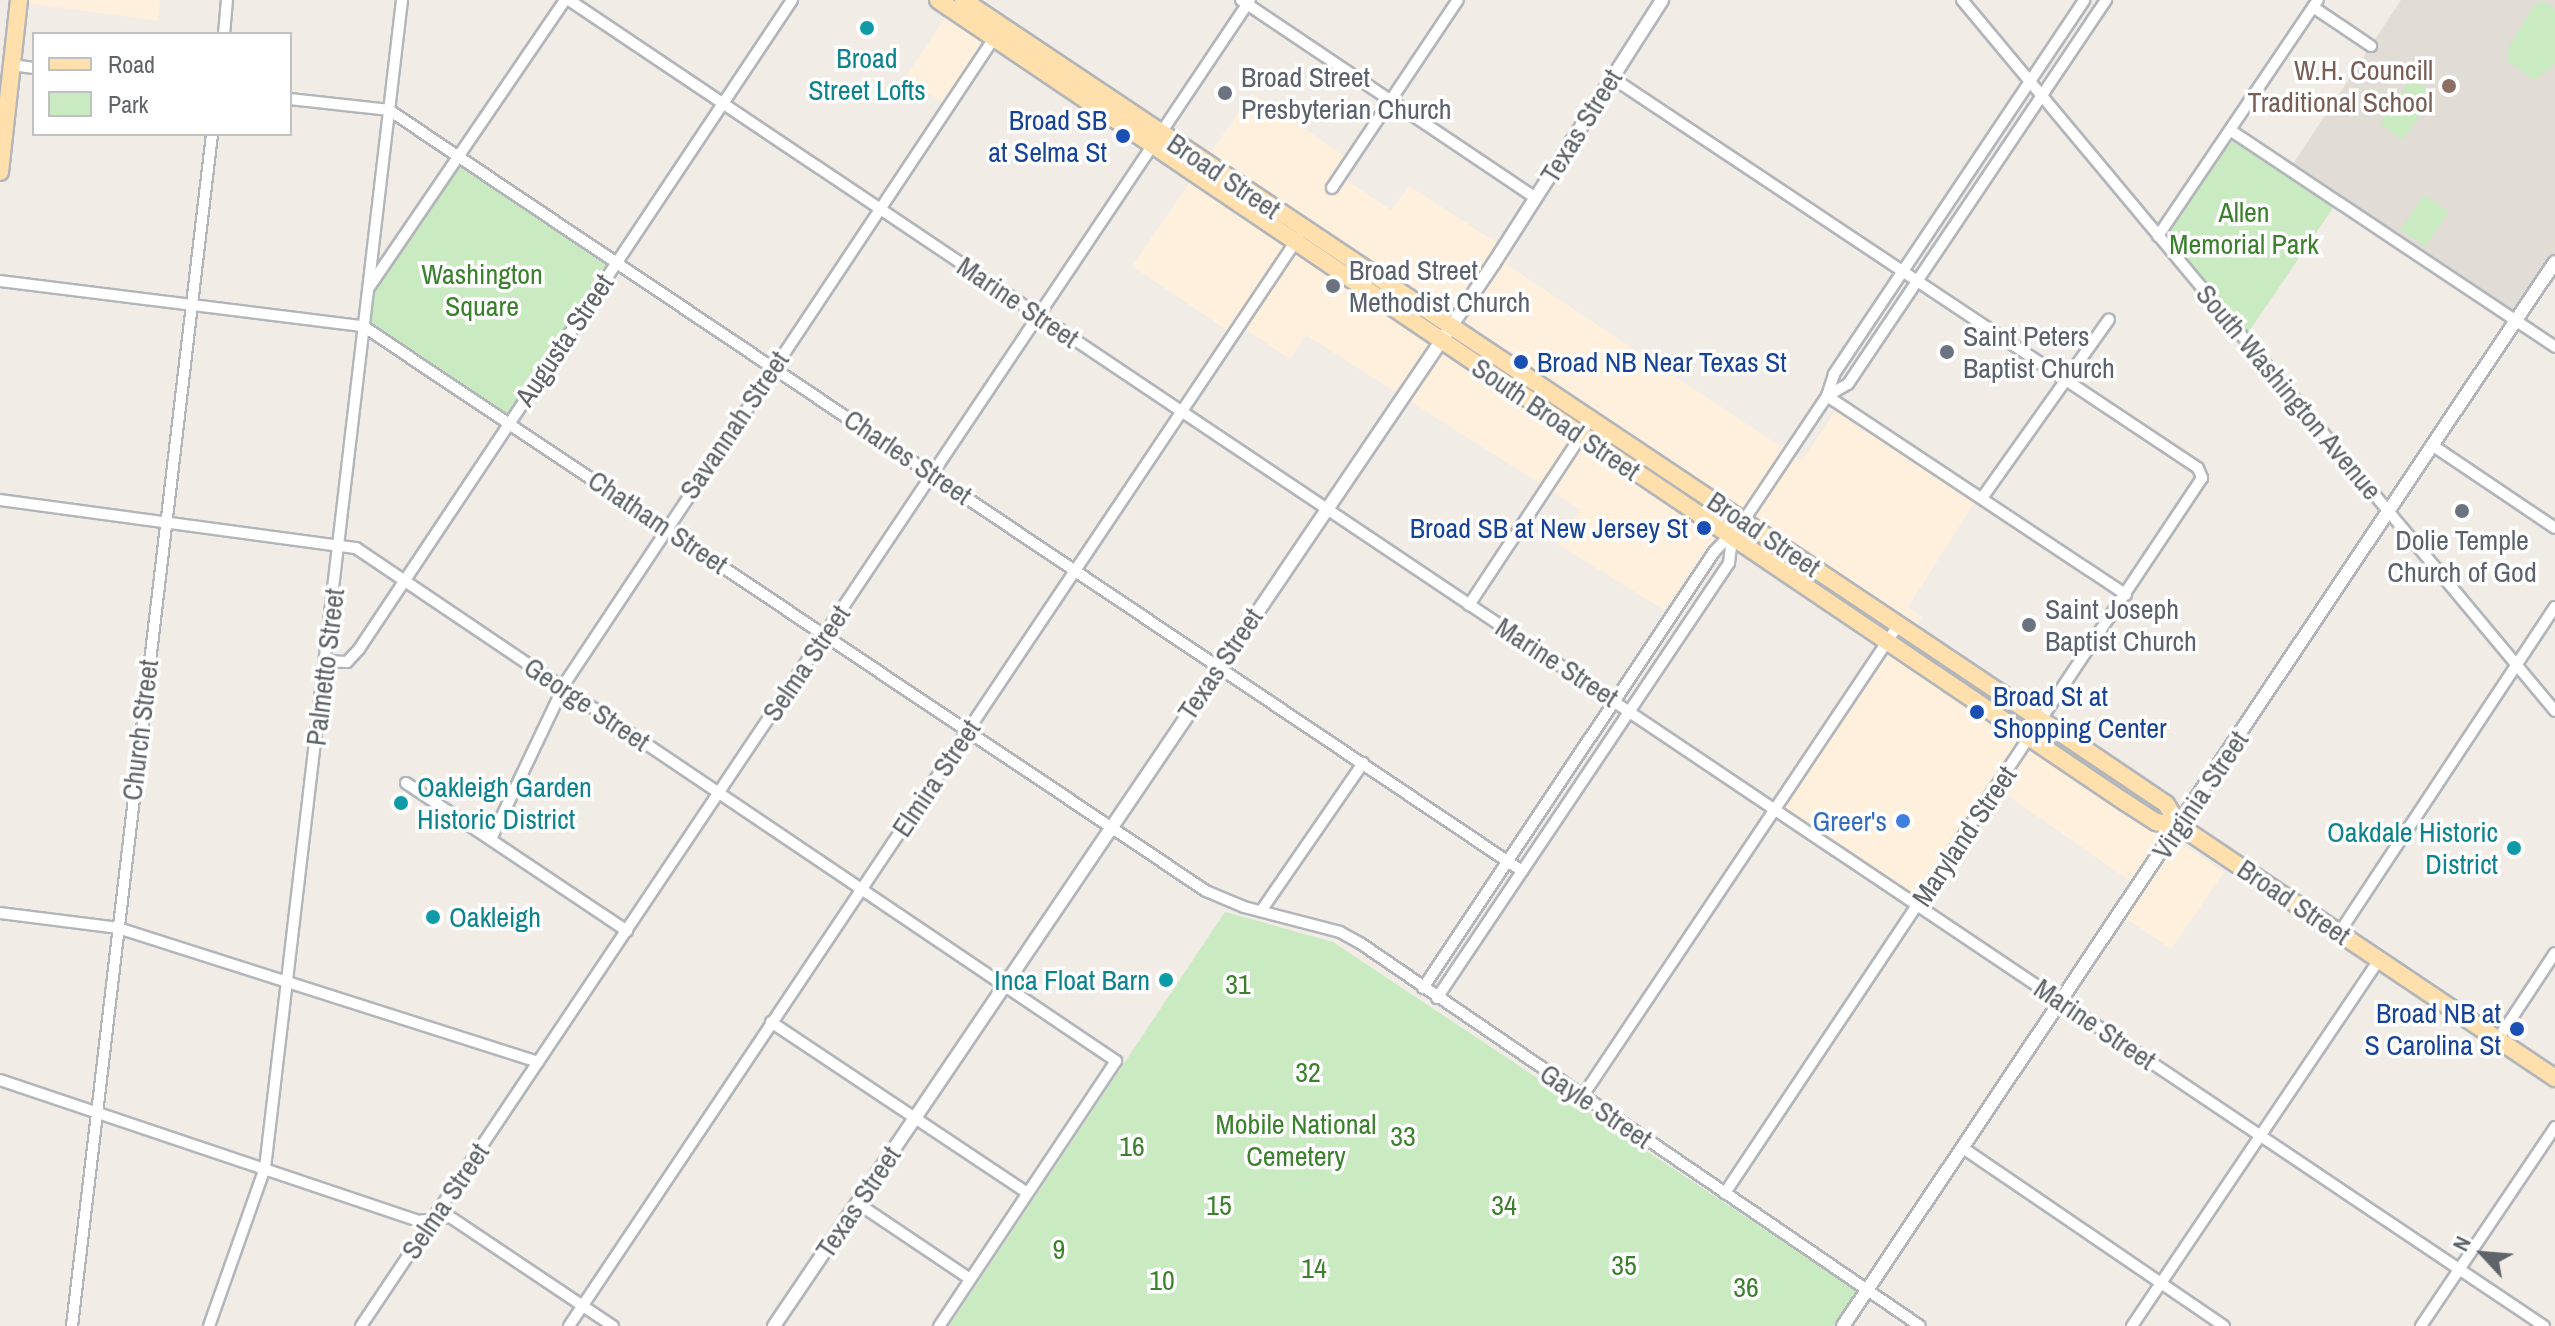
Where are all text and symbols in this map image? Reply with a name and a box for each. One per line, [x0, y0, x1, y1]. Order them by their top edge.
marker: Broad Street Lofts [858, 19, 876, 37]
legend [32, 32, 292, 136]
place label: Broad Street Lofts [808, 41, 926, 107]
text: Road [108, 48, 155, 80]
place label: W.H. Councill Traditional School [2248, 53, 2433, 119]
place label: Broad Street Presbyterian Church [1241, 60, 1452, 126]
street label: Texas Street [1533, 63, 1629, 189]
marker: W.H. Councill Traditional School [2440, 77, 2458, 95]
marker: Broad Street Presbyterian Church [1216, 84, 1234, 102]
text: Park [108, 88, 148, 120]
place label: Broad SB at Selma St [988, 103, 1107, 169]
street label: Broad Street [1161, 126, 1287, 226]
marker: Broad SB at Selma St [1114, 127, 1132, 145]
park label: Allen Memorial Park [2169, 195, 2319, 261]
street label: Marine Street [951, 249, 1085, 355]
place label: Broad Street Methodist Church [1349, 253, 1530, 319]
park label: Washington Square [421, 257, 543, 323]
street label: Augusta Street [508, 268, 620, 412]
marker: Broad Street Methodist Church [1324, 277, 1342, 295]
street label: South Washington Avenue [2189, 277, 2389, 507]
place label: Saint Peters Baptist Church [1963, 319, 2115, 385]
marker: Saint Peters Baptist Church [1938, 343, 1956, 361]
street label: Savannah Street [672, 345, 796, 505]
place label: Broad NB Near Texas St [1537, 345, 1787, 379]
street label: South Broad Street [1466, 350, 1646, 488]
marker: Broad NB Near Texas St [1512, 353, 1530, 371]
street label: Charles Street [838, 402, 978, 512]
street label: Chatham Street [582, 463, 734, 581]
street label: Broad Street [1701, 484, 1827, 584]
marker: Dolie Temple Church of God [2453, 502, 2471, 520]
place label: Broad SB at New Jersey St [1410, 511, 1688, 545]
marker: Broad SB at New Jersey St [1695, 519, 1713, 537]
place label: Dolie Temple Church of God [2387, 523, 2537, 589]
street label: Palmetto Street [299, 586, 351, 748]
place label: Saint Joseph Baptist Church [2045, 592, 2197, 658]
street label: Selma Street [755, 599, 857, 727]
street label: Texas Street [1170, 602, 1270, 726]
street label: Marine Street [1490, 610, 1624, 714]
marker: Saint Joseph Baptist Church [2020, 616, 2038, 634]
street label: George Street [518, 650, 656, 758]
street label: Church Street [115, 658, 165, 802]
place label: Broad St at Shopping Center [1993, 679, 2167, 745]
marker: Broad St at Shopping Center [1968, 703, 1986, 721]
street label: Elmira Street [885, 713, 987, 843]
street label: Virginia Street [2145, 724, 2255, 866]
street label: Maryland Street [1905, 759, 2023, 913]
place label: Oakleigh Garden Historic District [417, 770, 592, 836]
marker: Oakleigh Garden Historic District [392, 794, 410, 812]
place label: Greer's [1812, 804, 1887, 838]
marker: Greer's [1894, 812, 1912, 830]
place label: Oakdale Historic District [2327, 815, 2498, 881]
marker: Oakdale Historic District [2505, 839, 2523, 857]
street label: Broad Street [2231, 852, 2357, 952]
place label: Oakleigh [449, 900, 541, 934]
marker: Oakleigh [424, 908, 442, 926]
place label: Inca Float Barn [994, 963, 1150, 997]
park label: 31 [1225, 967, 1251, 1001]
marker: Inca Float Barn [1157, 971, 1175, 989]
street label: Marine Street [2028, 971, 2162, 1077]
place label: Broad NB at S Carolina St [2364, 996, 2501, 1062]
marker: Broad NB at S Carolina St [2508, 1020, 2526, 1038]
park label: 32 [1295, 1055, 1321, 1089]
street label: Gayle Street [1534, 1056, 1658, 1156]
park label: Mobile National Cemetery [1216, 1107, 1376, 1173]
park label: 33 [1390, 1119, 1416, 1153]
park label: 16 [1119, 1129, 1145, 1163]
street label: Selma Street [394, 1137, 496, 1265]
street label: Texas Street [808, 1140, 908, 1264]
park label: 15 [1206, 1188, 1232, 1222]
park label: 34 [1491, 1188, 1517, 1222]
north arrow [2443, 1214, 2523, 1294]
text: N [2445, 1231, 2478, 1256]
park label: 9 [1053, 1232, 1065, 1266]
park label: 35 [1611, 1248, 1637, 1282]
park label: 14 [1301, 1251, 1327, 1285]
park label: 10 [1149, 1263, 1175, 1297]
park label: 36 [1733, 1270, 1759, 1304]

